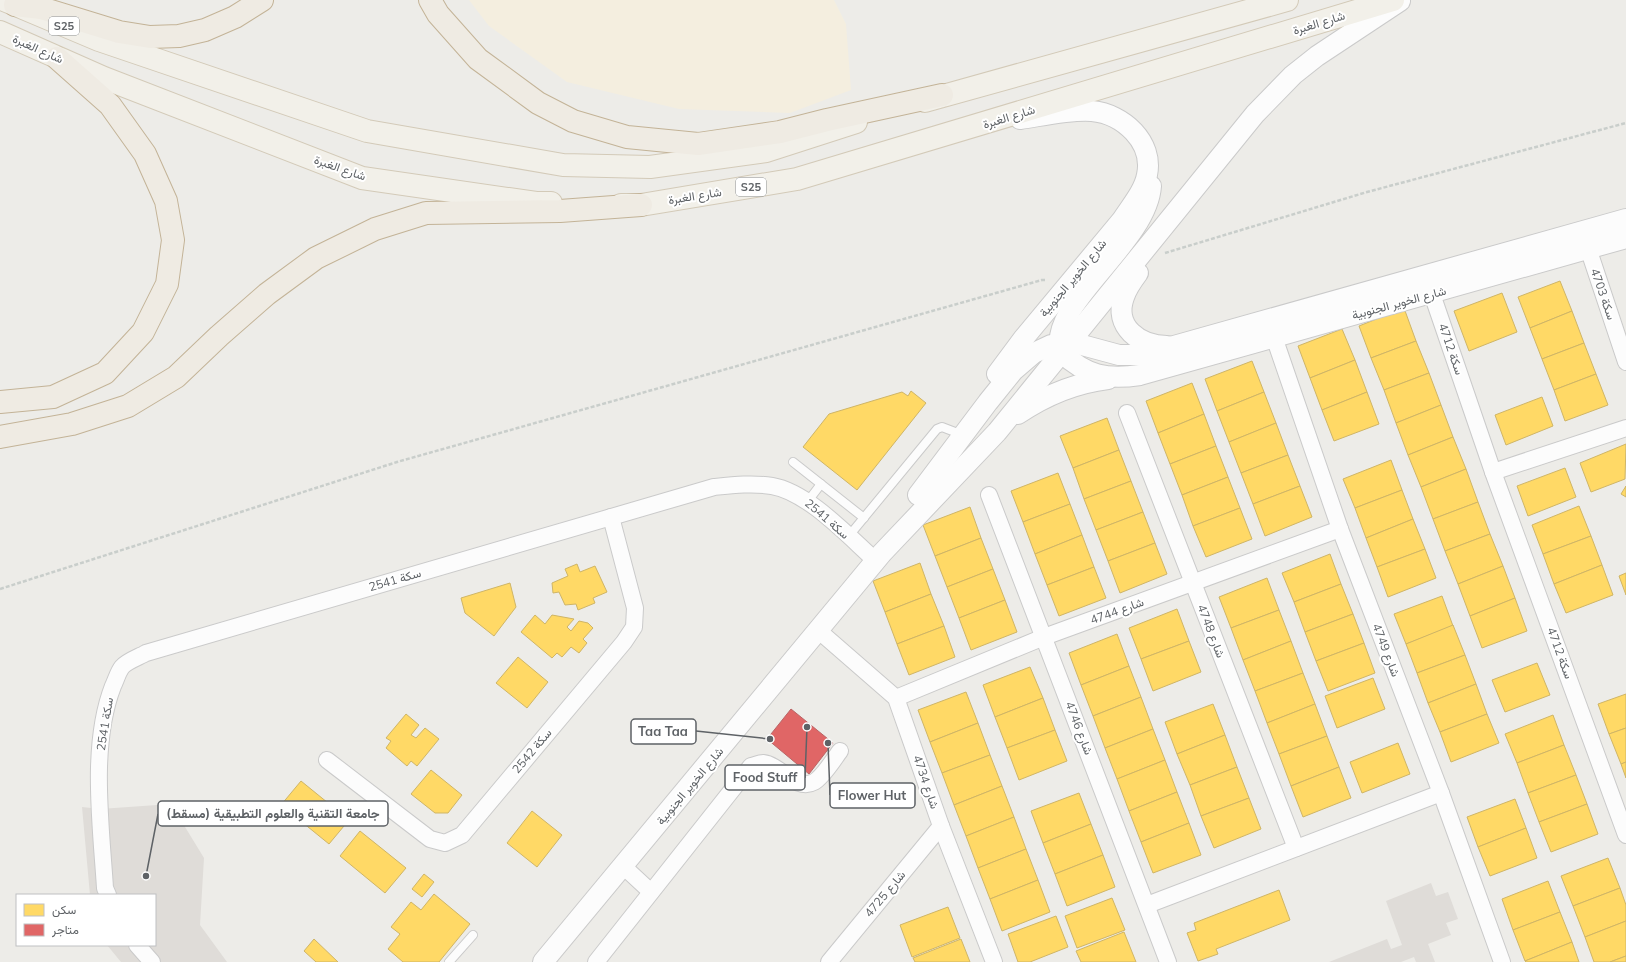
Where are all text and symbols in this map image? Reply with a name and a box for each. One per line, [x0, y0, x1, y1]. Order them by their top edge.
street label: شارع الغبرة [1291, 7, 1347, 39]
road number: S25 [49, 17, 79, 35]
street label: شارع الغبرة [10, 31, 66, 68]
street label: شارع الغبرة [981, 101, 1037, 133]
street label: شارع الغبرة [312, 152, 368, 185]
road number: S25 [736, 178, 766, 196]
street label: شارع الغبرة [667, 184, 723, 209]
street label: شارع الخوير الجنوبية [1036, 236, 1111, 321]
street label: 4703 سكة [1588, 266, 1619, 322]
street label: شارع الخوير الجنوبية [1350, 283, 1448, 324]
street label: سكة 4712 [1436, 321, 1467, 377]
street label: سكة 2541 [802, 495, 853, 542]
street label: سكة 2541 [367, 565, 423, 594]
street label: 4744 شارع [1088, 594, 1146, 629]
street label: 4748 شارع [1193, 602, 1229, 660]
street label: 4749 شارع [1368, 621, 1404, 679]
street label: سكة 4712 [1544, 625, 1577, 681]
street label: سكة 2541 [93, 696, 116, 752]
street label: 4746 شارع [1061, 699, 1097, 757]
callout: Taa Taa [631, 719, 696, 744]
text: Taa Taa [638, 723, 688, 739]
street label: سكة 2542 [509, 725, 555, 776]
street label: شارع الخوير الجنوبية [653, 744, 728, 829]
street label: 4734 شارع [908, 753, 943, 811]
callout: Food Stuff [725, 765, 805, 790]
text: Food Stuff [733, 769, 797, 785]
callout: Flower Hut [830, 783, 915, 808]
text: Flower Hut [838, 787, 906, 803]
callout: (جامعة التقنية والعلوم التطبيقية (مسقط [158, 801, 388, 826]
text: (جامعة التقنية والعلوم التطبيقية (مسقط [166, 805, 380, 822]
street label: 4725 شارع [861, 867, 910, 921]
legend [16, 894, 156, 946]
text: سكن [52, 902, 76, 918]
text: متاجر [51, 922, 79, 938]

